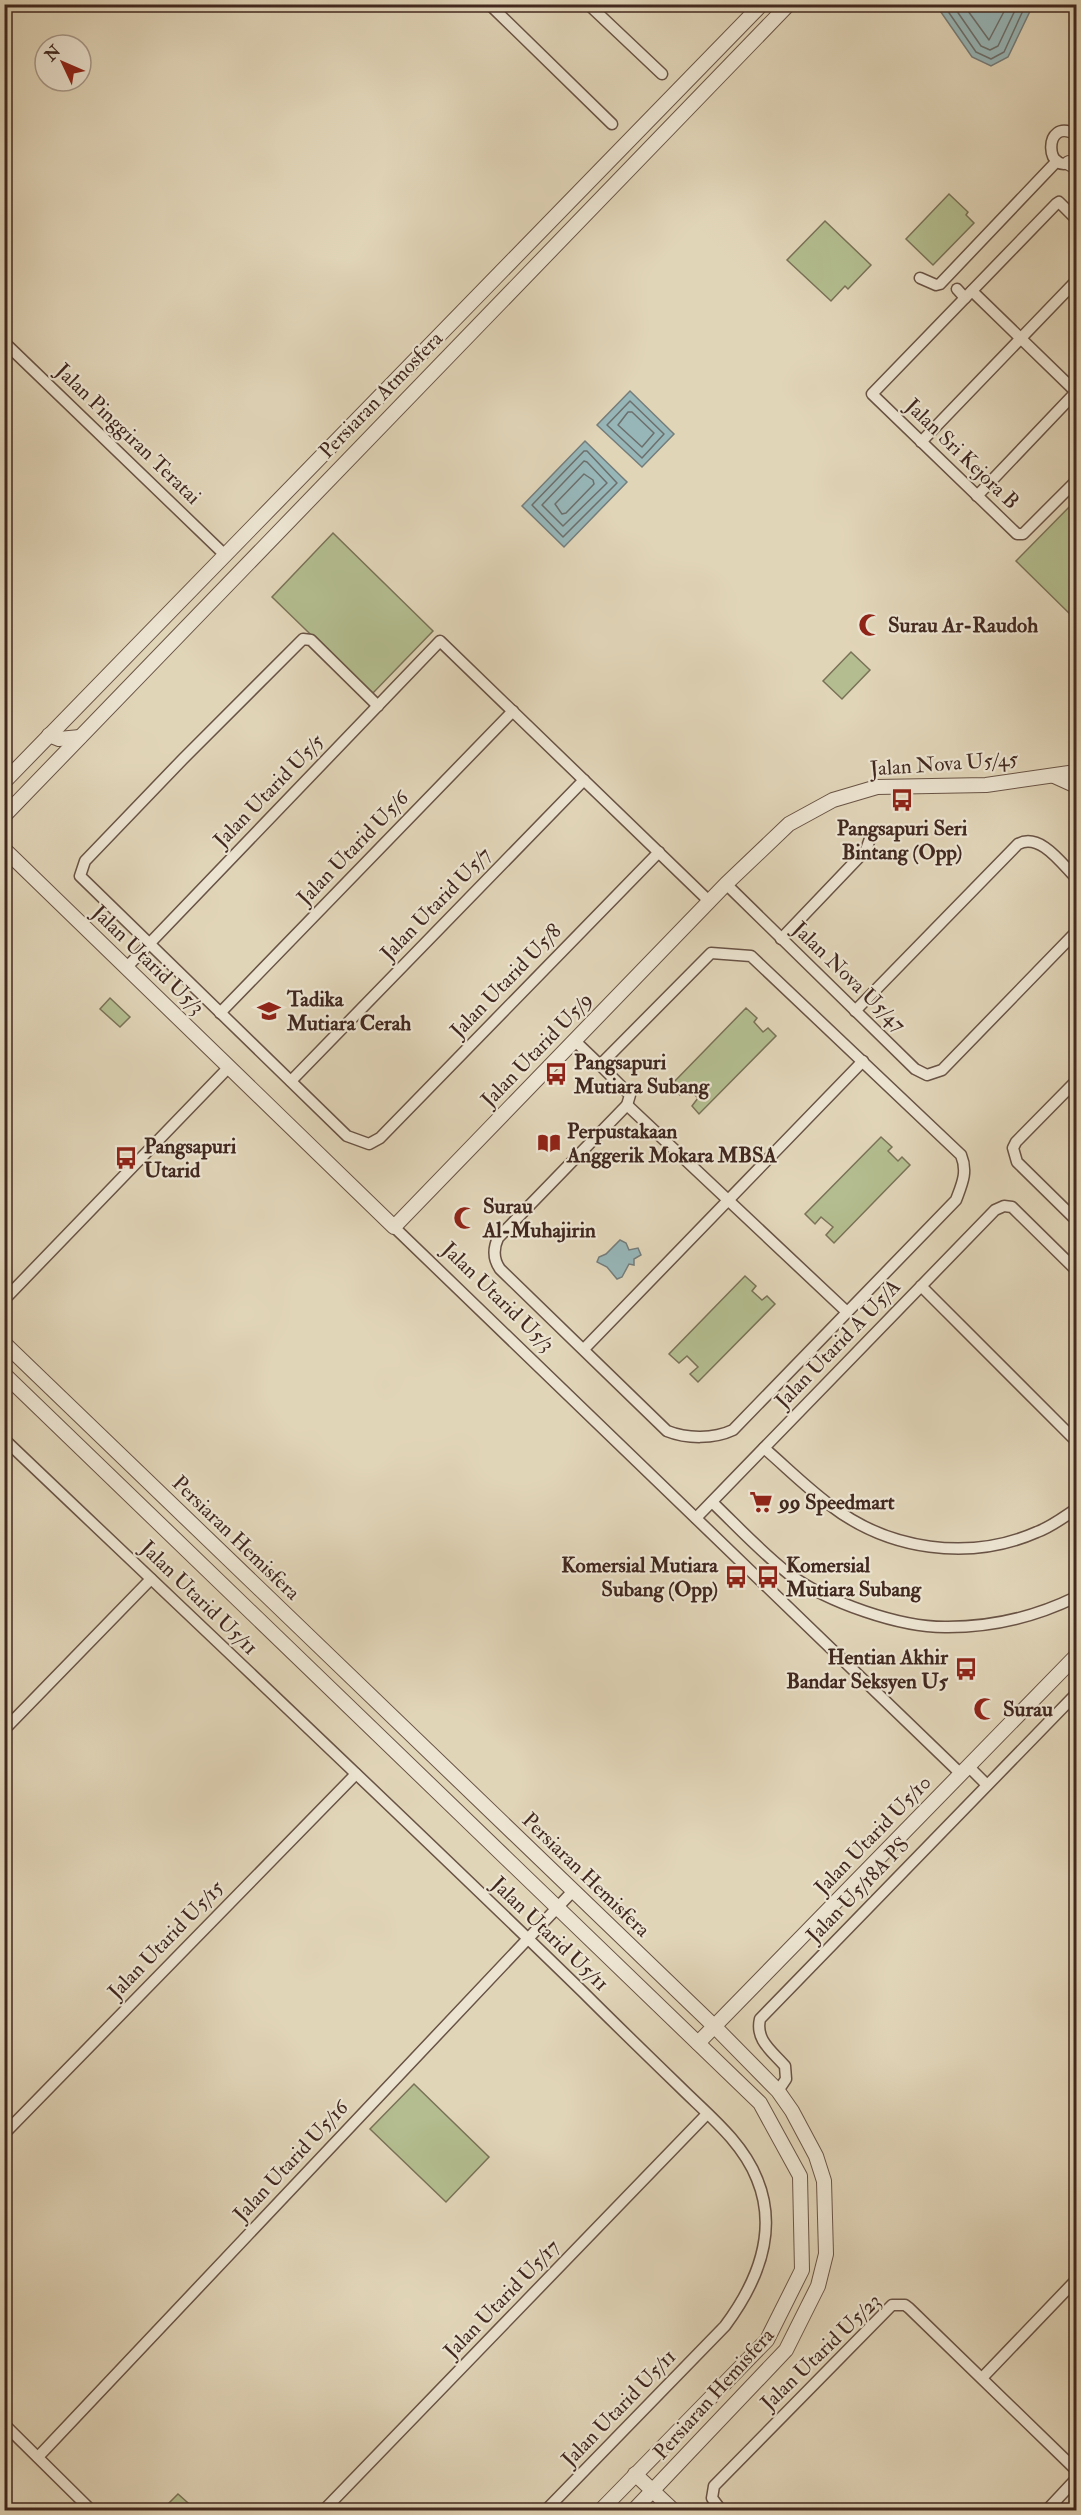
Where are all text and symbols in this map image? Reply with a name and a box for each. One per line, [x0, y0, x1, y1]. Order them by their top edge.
north arrow [33, 33, 93, 93]
text: N [40, 41, 66, 66]
street label: Persiaran Atmosfera [313, 325, 449, 464]
street label: Jalan Pinggiran Teratai [49, 357, 207, 511]
street label: Jalan Sri Kejora B [899, 392, 1025, 515]
mosque icon: Surau Ar-Raudoh [857, 612, 883, 638]
place label: Surau Ar-Raudoh [888, 612, 1038, 639]
street label: Jalan Utarid U5/5 [207, 728, 331, 854]
street label: Jalan Nova U5/45 [868, 745, 1020, 783]
street label: Jalan Utarid U5/6 [291, 784, 416, 912]
bus stop icon: Pangsapuri Seri Bintang (Opp) [889, 787, 915, 813]
place label: Pangsapuri Seri Bintang (Opp) [837, 815, 968, 866]
street label: Jalan Utarid U5/7 [374, 841, 497, 967]
street label: Jalan Utarid U5/3 [85, 899, 210, 1021]
street label: Jalan Nova U5/47 [786, 915, 912, 1038]
street label: Jalan Utarid U5/8 [444, 918, 567, 1045]
place label: Tadika Mutiara Cerah [286, 986, 411, 1037]
street label: Jalan Utarid U5/9 [475, 987, 599, 1114]
school or university icon: Tadika Mutiara Cerah [256, 998, 282, 1024]
place label: Pangsapuri Mutiara Subang [573, 1049, 710, 1100]
bus stop icon: Pangsapuri Mutiara Subang [543, 1061, 569, 1087]
place label: Perpustakaan Anggerik Mokara MBSA [566, 1118, 778, 1169]
library icon: Perpustakaan Anggerik Mokara MBSA [536, 1130, 562, 1156]
place label: Pangsapuri Utarid [144, 1133, 237, 1184]
bus stop icon: Pangsapuri Utarid [113, 1145, 139, 1171]
place label: Surau Al-Muhajirin [482, 1193, 596, 1244]
mosque icon: Surau Al-Muhajirin [452, 1205, 478, 1231]
street label: Jalan Utarid U5/3 [435, 1236, 560, 1358]
street label: Jalan Utarid A U5/A [769, 1274, 907, 1415]
street label: Persiaran Hemisfera [166, 1470, 306, 1606]
supermarket icon: 99 Speedmart [748, 1489, 774, 1515]
place label: 99 Speedmart [777, 1489, 895, 1516]
street label: Jalan Utarid U5/11 [134, 1534, 264, 1661]
place label: Komersial Mutiara Subang (Opp) [561, 1552, 719, 1603]
place label: Komersial Mutiara Subang [785, 1552, 922, 1603]
bus stop icon: Komersial Mutiara Subang (Opp) [723, 1564, 749, 1590]
bus stop icon: Komersial Mutiara Subang [755, 1564, 781, 1590]
place label: Hentian Akhir Bandar Seksyen U5 [786, 1644, 949, 1695]
bus stop icon: Hentian Akhir Bandar Seksyen U5 [953, 1656, 979, 1682]
mosque icon: Surau [972, 1696, 998, 1722]
place label: Surau [1003, 1696, 1053, 1723]
street label: Jalan Utarid U5/10 [808, 1769, 937, 1901]
street label: Persiaran Hemisfera [516, 1807, 656, 1943]
street label: Jalan U5/18A PS [800, 1831, 915, 1949]
street label: Jalan Utarid U5/11 [485, 1870, 615, 1997]
street label: Jalan Utarid U5/15 [102, 1874, 230, 2006]
street label: Jalan Utarid U5/16 [227, 2093, 355, 2228]
street label: Jalan Utarid U5/17 [437, 2233, 566, 2365]
street label: Jalan Utarid U5/23 [754, 2288, 887, 2417]
street label: Persiaran Hemisfera [648, 2322, 781, 2466]
street label: Jalan Utarid U5/11 [555, 2343, 682, 2473]

